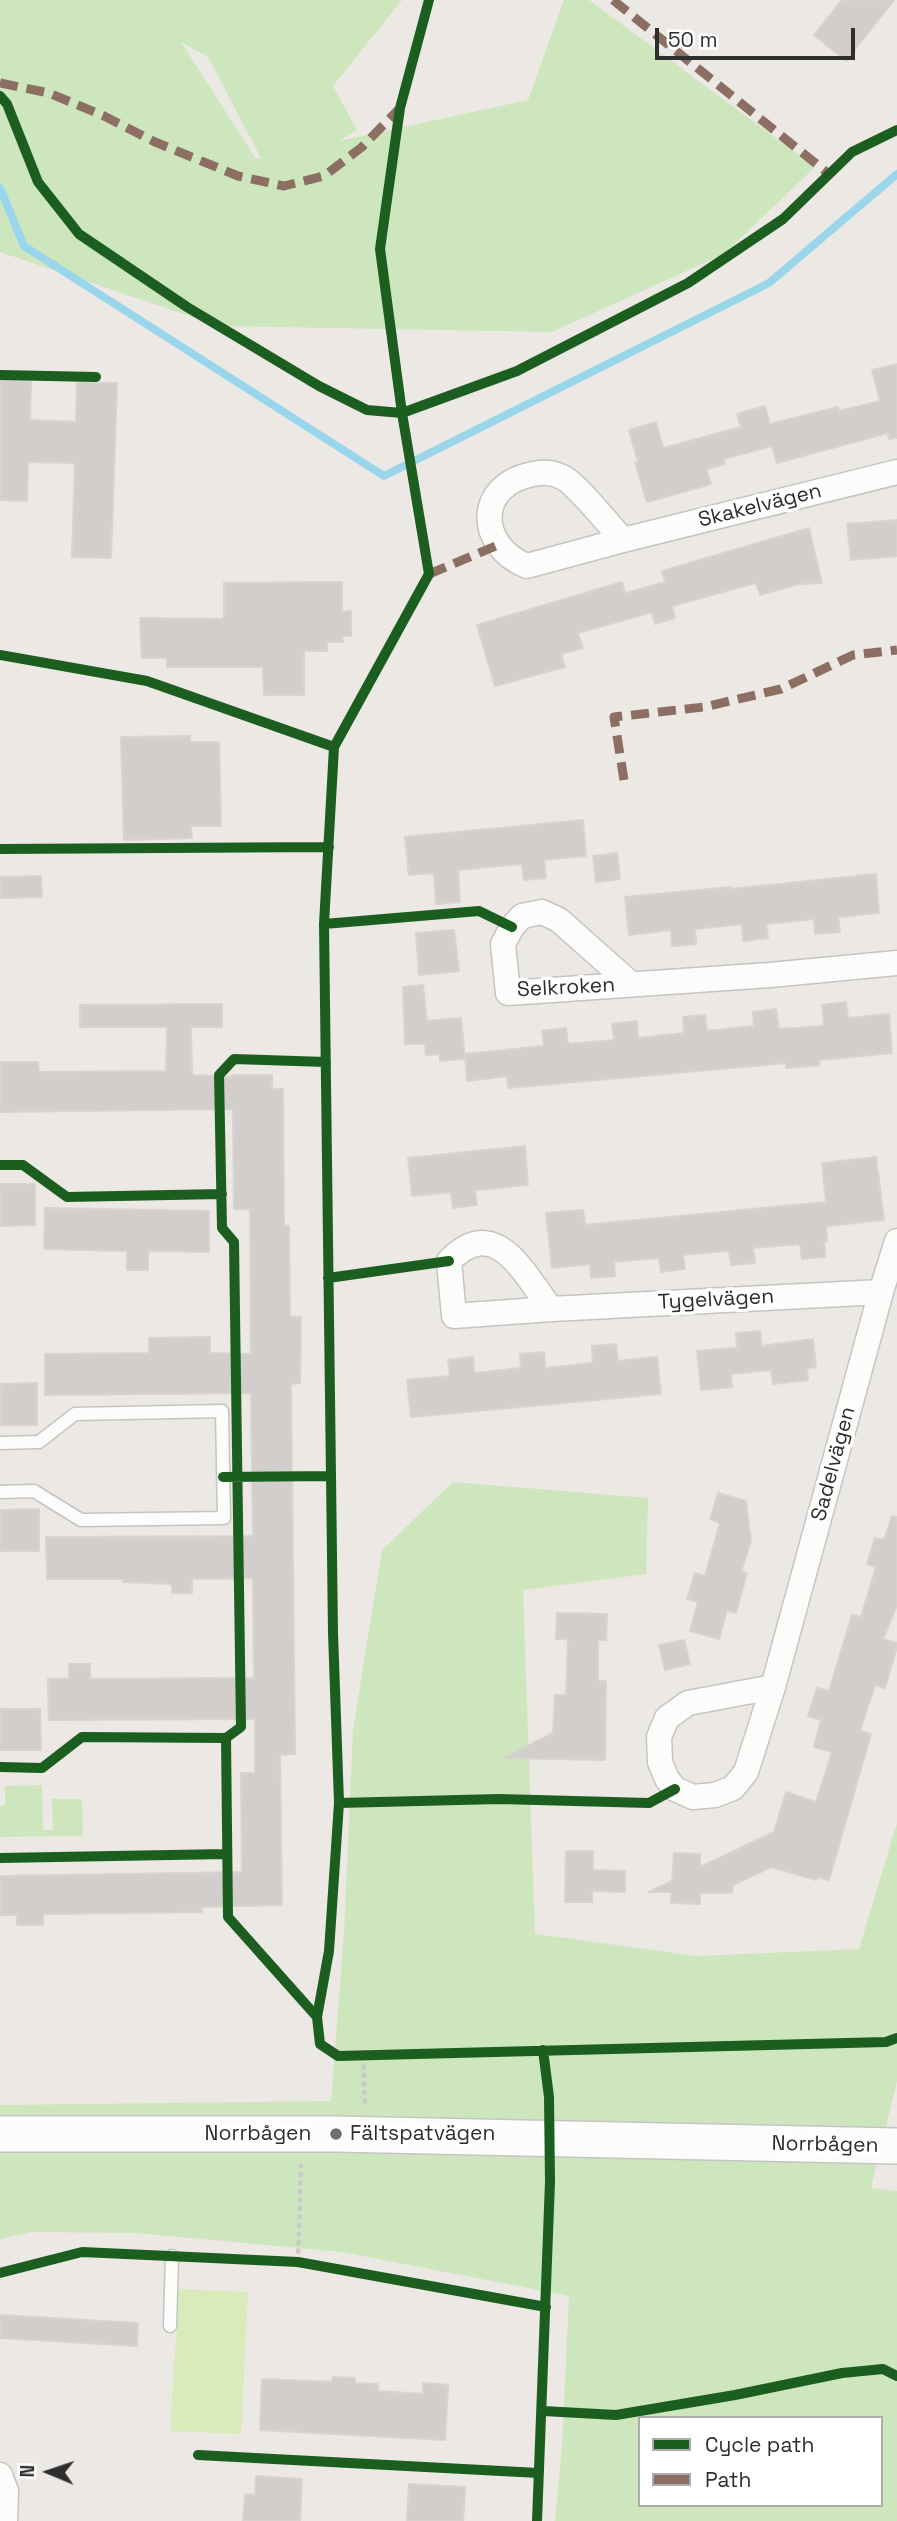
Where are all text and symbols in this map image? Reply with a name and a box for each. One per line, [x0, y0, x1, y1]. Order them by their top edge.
scale bar [659, 14, 858, 58]
text: 50 m [668, 26, 718, 53]
street label: Skakelvägen [696, 479, 824, 533]
street label: Selkroken [516, 973, 616, 1003]
street label: Tygelvägen [657, 1284, 775, 1316]
street label: Sadelvägen [807, 1404, 861, 1524]
street label: Norrbågen [205, 2121, 311, 2147]
place label: Fältspatvägen [350, 2121, 495, 2147]
marker: Fältspatvägen [328, 2126, 344, 2142]
street label: Norrbågen [771, 2131, 879, 2159]
legend [638, 2416, 883, 2507]
text: Cycle path [705, 2431, 814, 2458]
north arrow [14, 2437, 84, 2507]
text: N [15, 2464, 40, 2478]
text: Path [705, 2466, 751, 2493]

